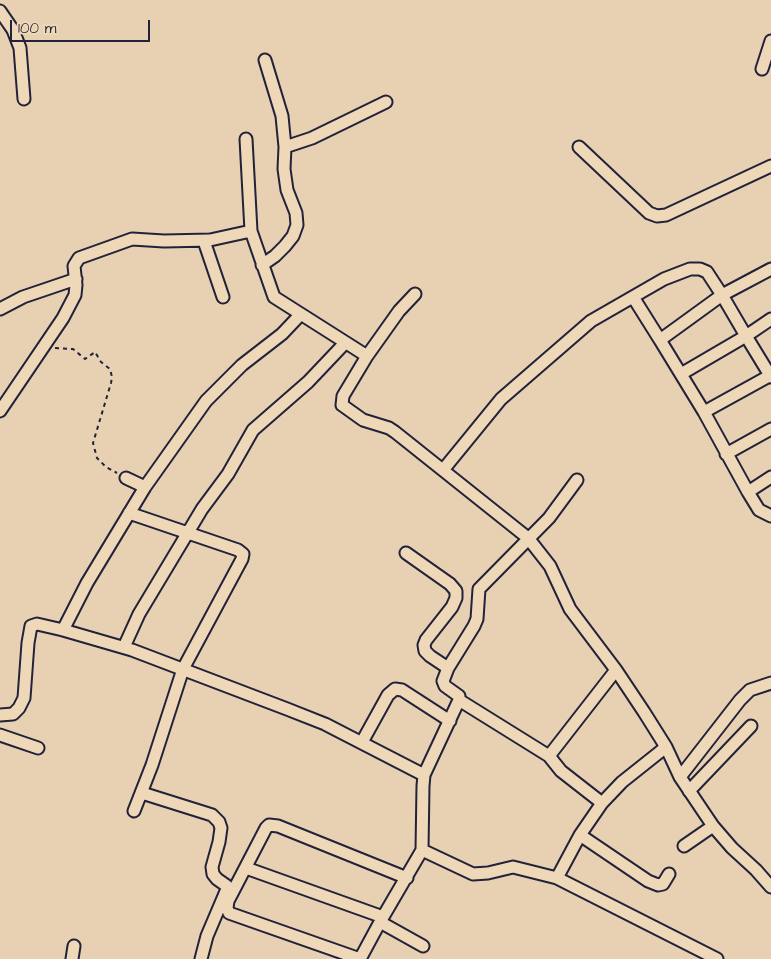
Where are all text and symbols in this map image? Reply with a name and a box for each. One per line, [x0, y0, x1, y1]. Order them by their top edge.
scale bar [12, 10, 152, 42]
text: 100 m [18, 18, 57, 39]

